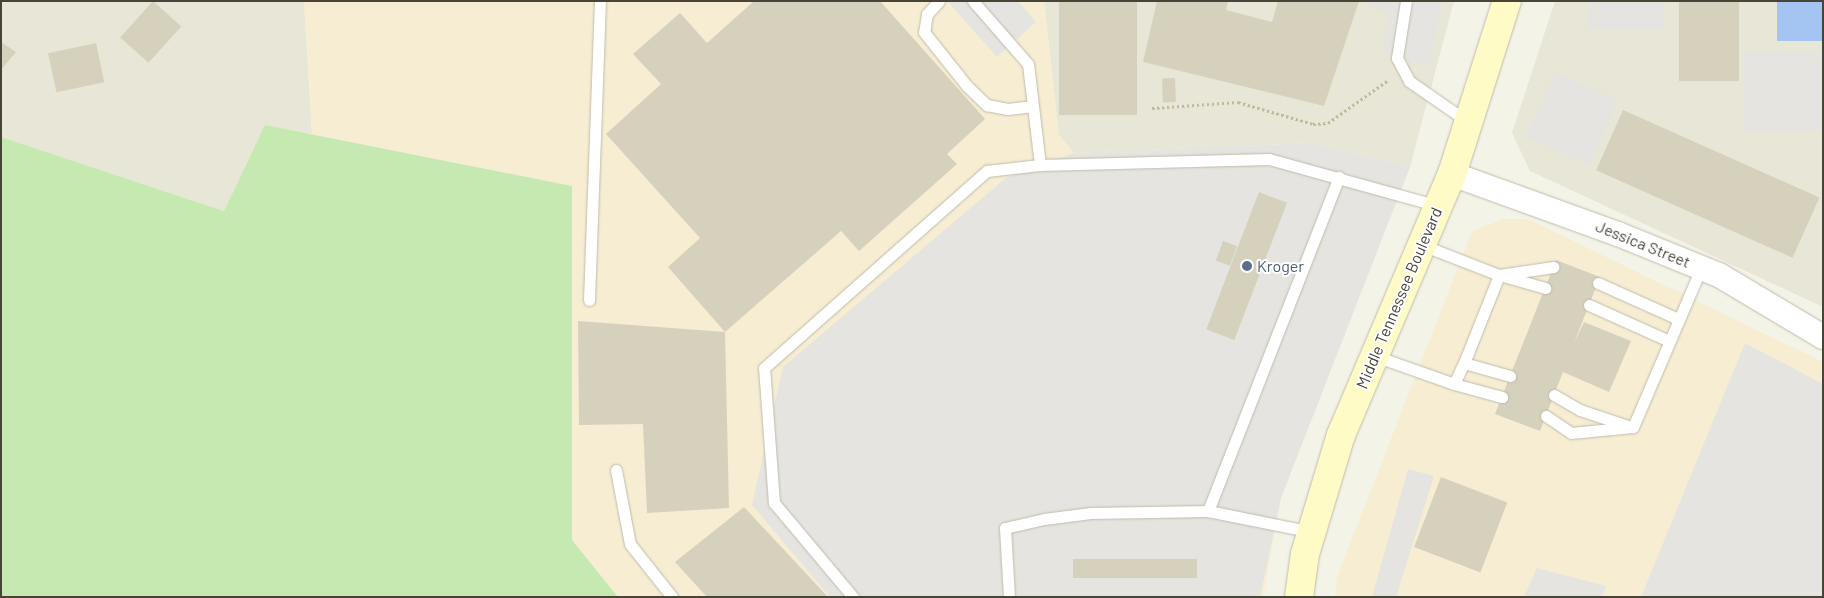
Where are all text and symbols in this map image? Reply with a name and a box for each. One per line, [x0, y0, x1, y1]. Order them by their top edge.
street label: Middle Tennessee Boulevard [1352, 204, 1446, 392]
street label: Jessica Street [1593, 216, 1693, 272]
place label: Kroger [1257, 256, 1304, 276]
marker: Kroger [1241, 260, 1253, 272]

